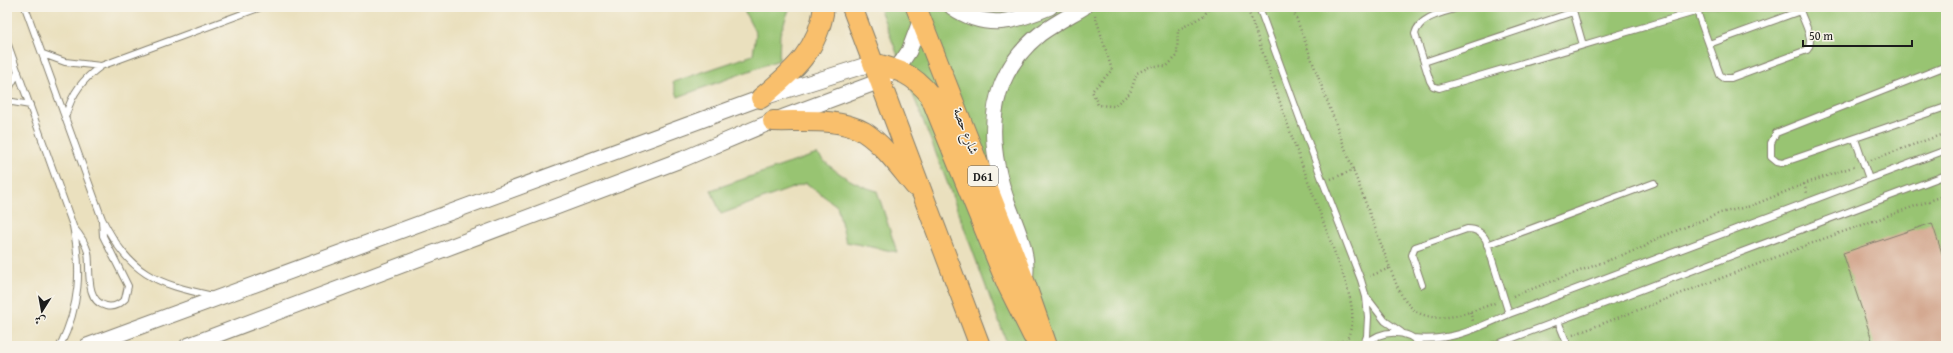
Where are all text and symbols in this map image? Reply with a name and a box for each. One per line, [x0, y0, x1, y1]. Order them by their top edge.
scale bar [1803, 22, 1912, 48]
text: 50 m [1809, 27, 1833, 44]
street label: شارع حصة [947, 105, 984, 158]
road number: D61 [968, 166, 998, 186]
north arrow [22, 291, 62, 331]
text: ش [33, 312, 47, 330]

